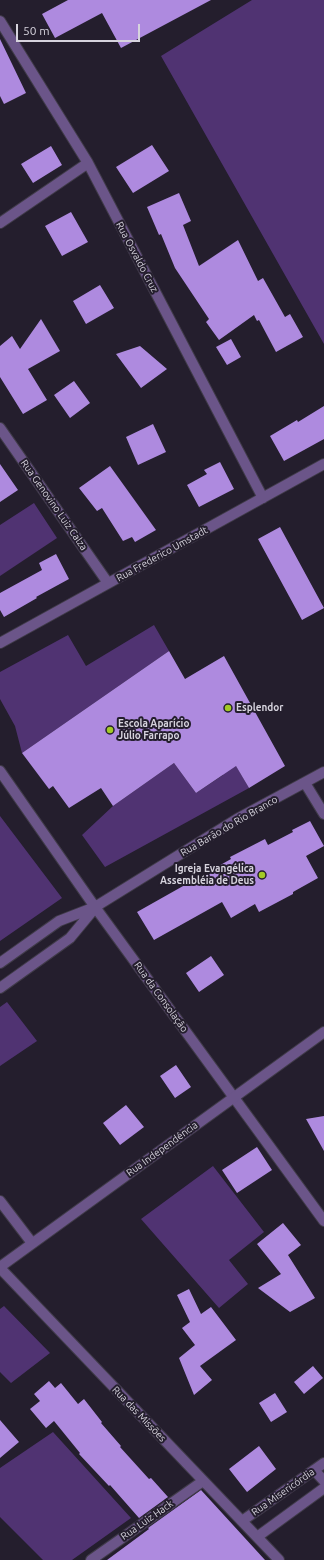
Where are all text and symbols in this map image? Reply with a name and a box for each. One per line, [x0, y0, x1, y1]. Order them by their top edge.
scale bar [18, 16, 142, 42]
text: 50 m [23, 24, 50, 37]
street label: Rua Osvaldo Cruz [113, 220, 161, 294]
street label: Rua Genovino Luiz Calza [18, 457, 90, 553]
street label: Rua Frederico Umstadt [114, 524, 210, 584]
place label: Esplendor [236, 702, 283, 714]
marker: Esplendor [223, 703, 233, 713]
place label: Escola Aparício Júlio Farrapo [118, 718, 189, 742]
marker: Escola Aparício Júlio Farrapo [105, 725, 115, 735]
street label: Rua Barão do Rio Branco [178, 793, 280, 859]
place label: Igreja Evangélica Assembléia de Deus [160, 863, 254, 886]
marker: Igreja Evangélica Assembléia de Deus [257, 870, 267, 880]
street label: Rua da Consolação [131, 960, 191, 1034]
street label: Rua Independência [124, 1119, 200, 1179]
street label: Rua das Missões [110, 1384, 168, 1444]
street label: Rua Misericórdia [249, 1466, 317, 1518]
street label: Rua Luiz Hack [118, 1498, 176, 1542]

